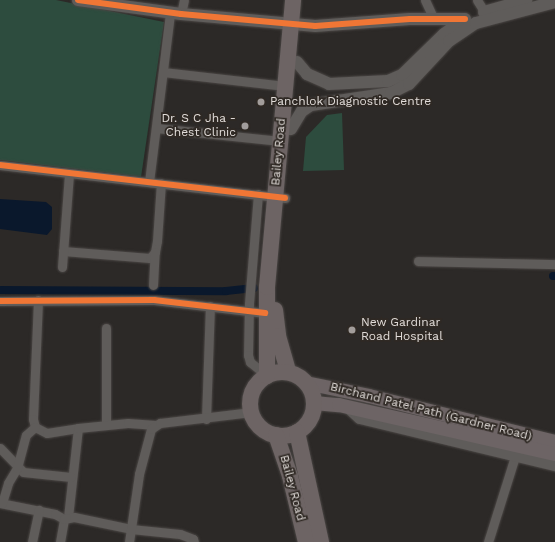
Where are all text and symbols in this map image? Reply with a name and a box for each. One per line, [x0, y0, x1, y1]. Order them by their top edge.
place label: Panchlok Diagnostic Centre [270, 95, 432, 109]
marker: Panchlok Diagnostic Centre [255, 96, 267, 108]
place label: Dr. S C Jha - Chest Clinic [161, 112, 236, 140]
street label: Bailey Road [269, 118, 289, 186]
marker: Dr. S C Jha - Chest Clinic [239, 120, 251, 132]
place label: New Gardinar Road Hospital [361, 316, 443, 344]
marker: New Gardinar Road Hospital [346, 324, 358, 336]
street label: Birchand Patel Path (Gardner Road) [328, 380, 534, 444]
street label: Bailey Road [276, 453, 308, 523]

